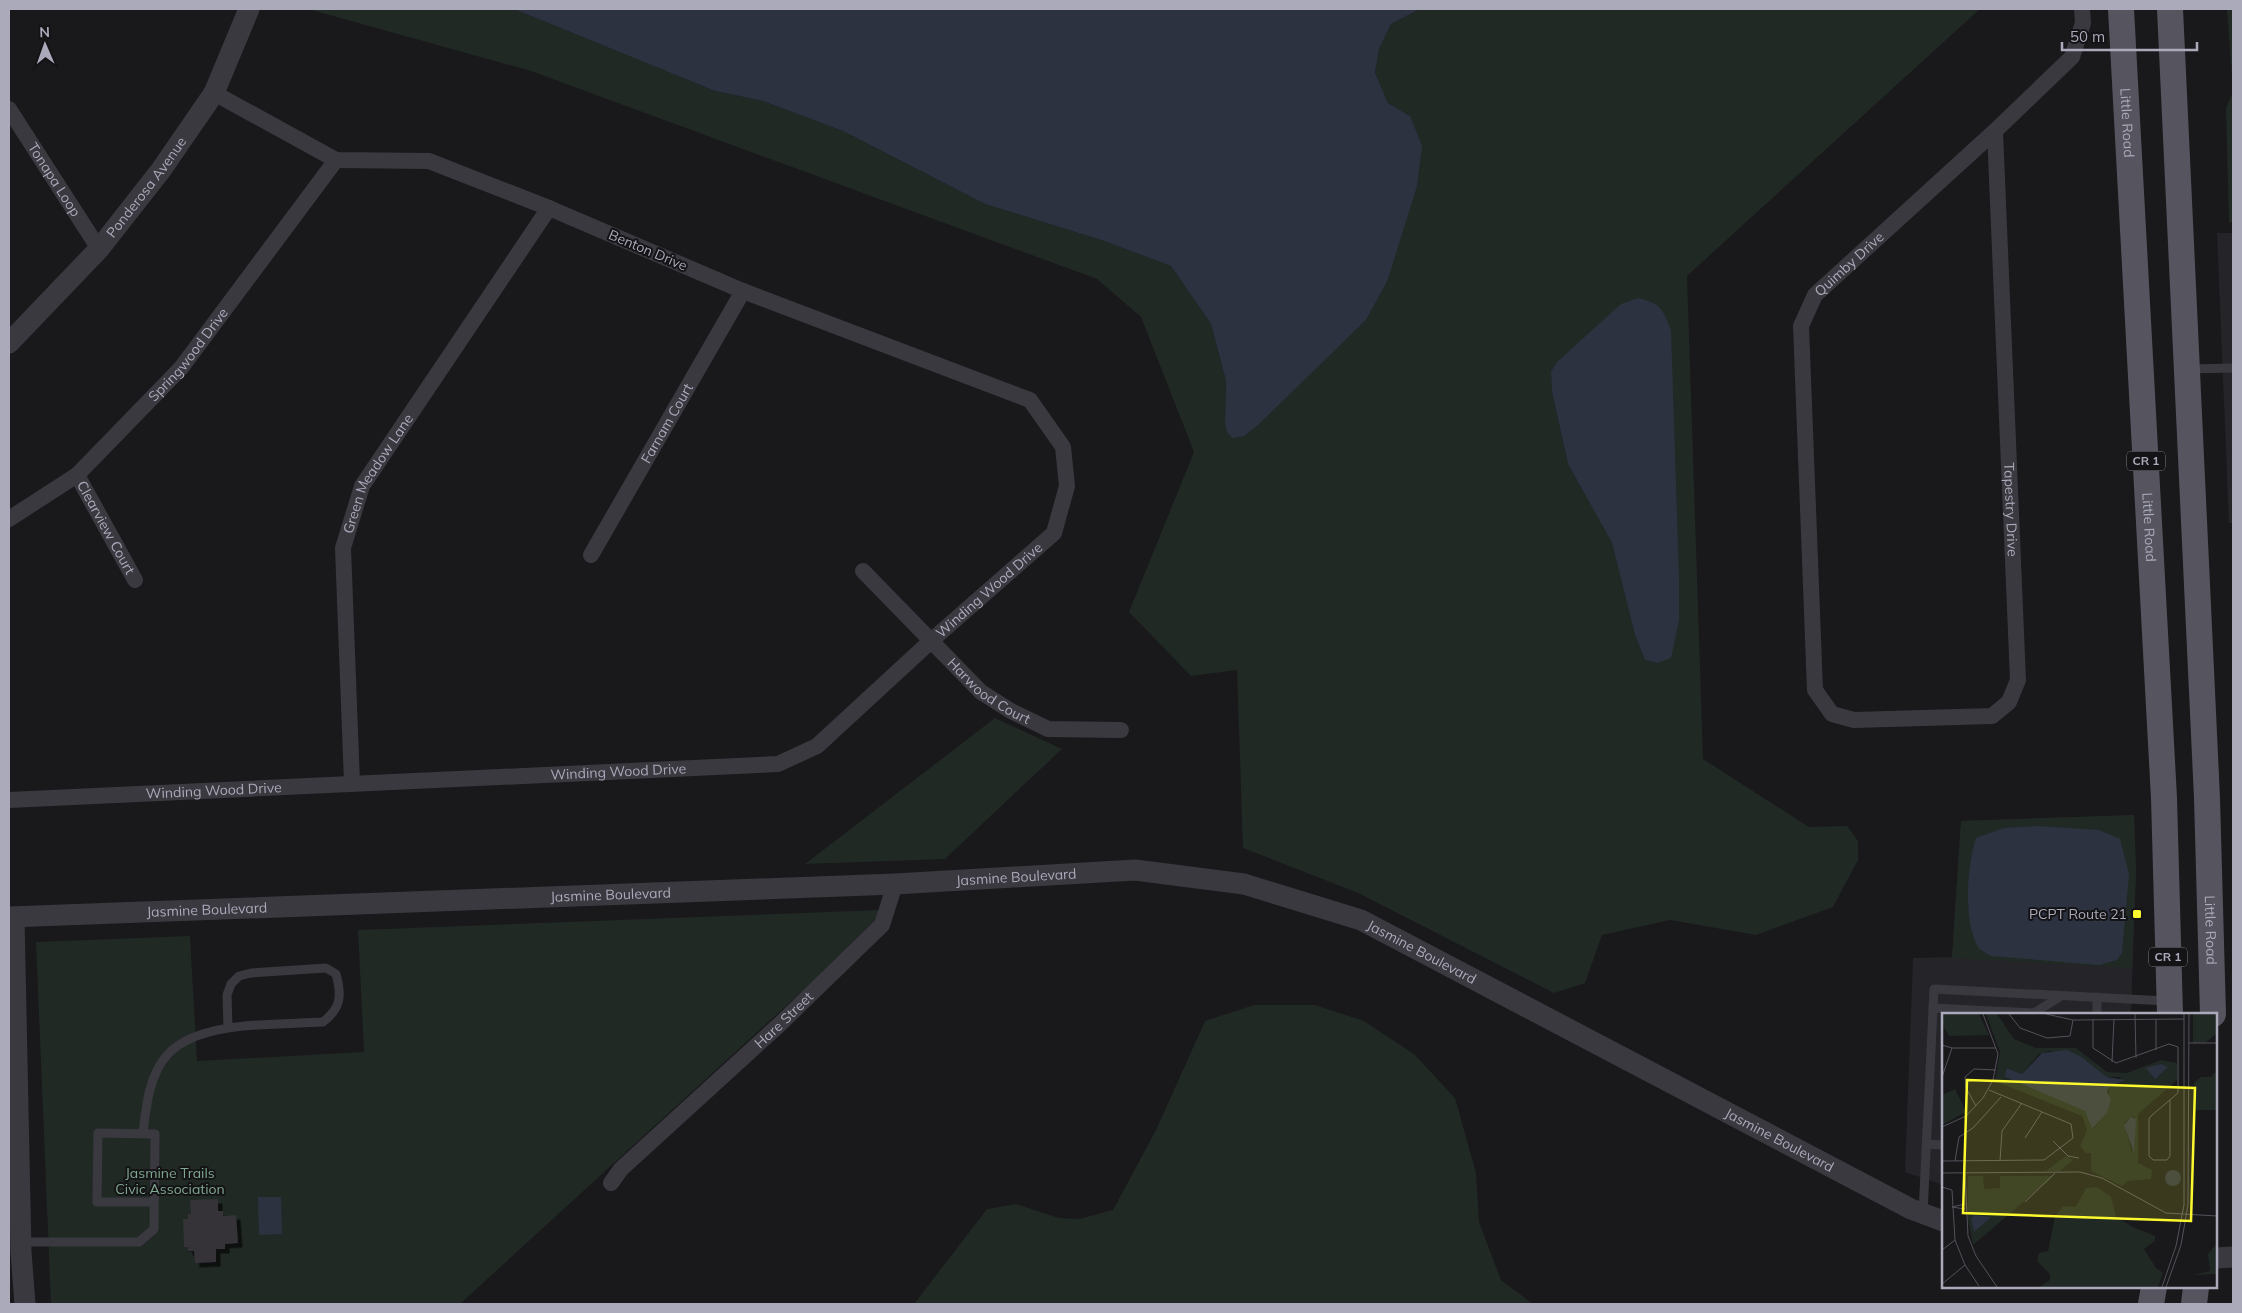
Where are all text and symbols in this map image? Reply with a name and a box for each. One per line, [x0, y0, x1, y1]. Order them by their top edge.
north arrow [20, 20, 70, 70]
scale bar [2062, 20, 2197, 52]
text: N [39, 23, 50, 41]
text: 50 m [2070, 27, 2105, 46]
street label: Little Road [2116, 88, 2138, 158]
street label: Ponderosa Avenue [102, 133, 190, 241]
street label: Tonapa Loop [24, 139, 85, 220]
street label: Benton Drive [606, 225, 690, 275]
street label: Quimby Drive [1811, 228, 1888, 300]
street label: Springwood Drive [144, 304, 232, 405]
street label: Farnam Court [637, 380, 697, 466]
street label: Green Meadow Lane [339, 410, 417, 536]
road number: CR 1 [2127, 452, 2165, 471]
street label: Tapestry Drive [2000, 462, 2022, 557]
street label: Clearview Court [73, 478, 139, 578]
street label: Little Road [2138, 492, 2160, 562]
street label: Winding Wood Drive [932, 538, 1046, 642]
street label: Harwood Court [944, 654, 1034, 728]
street label: Winding Wood Drive [550, 759, 687, 784]
street label: Winding Wood Drive [145, 778, 282, 803]
street label: Jasmine Boulevard [955, 864, 1077, 889]
street label: Jasmine Boulevard [550, 883, 671, 906]
street label: Little Road [2201, 895, 2221, 965]
street label: Jasmine Boulevard [146, 898, 268, 921]
place label: PCPT Route 21 [2029, 905, 2127, 923]
marker: PCPT Route 21 [2131, 908, 2143, 920]
street label: Jasmine Boulevard [1364, 916, 1479, 988]
road number: CR 1 [2149, 948, 2187, 966]
street label: Hare Street [751, 988, 817, 1052]
inset map [1942, 1013, 2217, 1288]
street label: Jasmine Boulevard [1722, 1104, 1837, 1176]
park label: Jasmine Trails Civic Association [115, 1164, 225, 1198]

